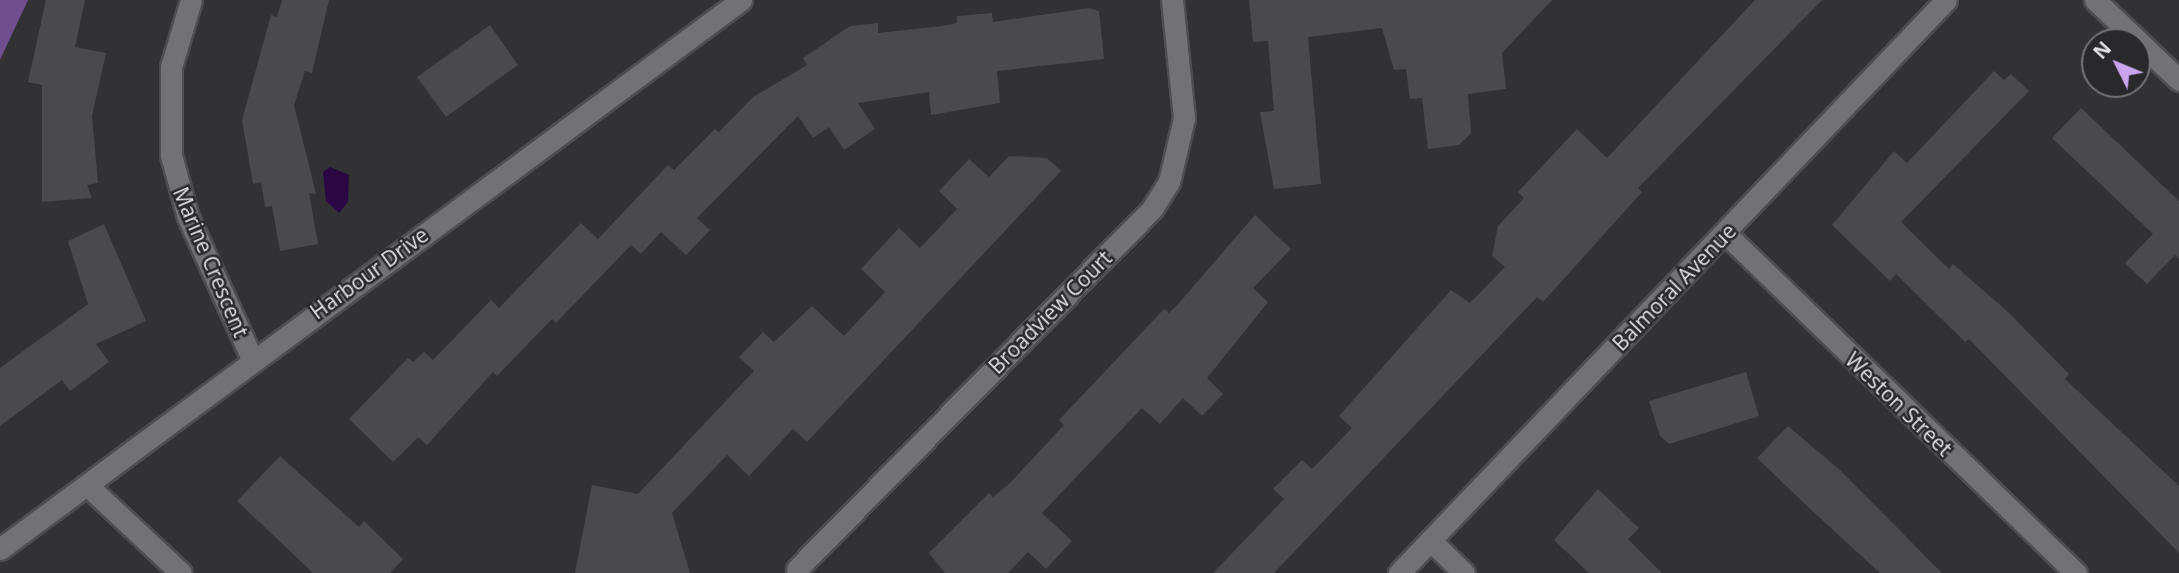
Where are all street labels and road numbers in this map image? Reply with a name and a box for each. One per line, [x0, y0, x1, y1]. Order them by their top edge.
street label: Marine Crescent [168, 183, 254, 341]
street label: Balmoral Avenue [1607, 218, 1741, 356]
street label: Harbour Drive [305, 222, 433, 324]
street label: Broadview Court [983, 245, 1117, 379]
street label: Weston Street [1841, 347, 1957, 461]

